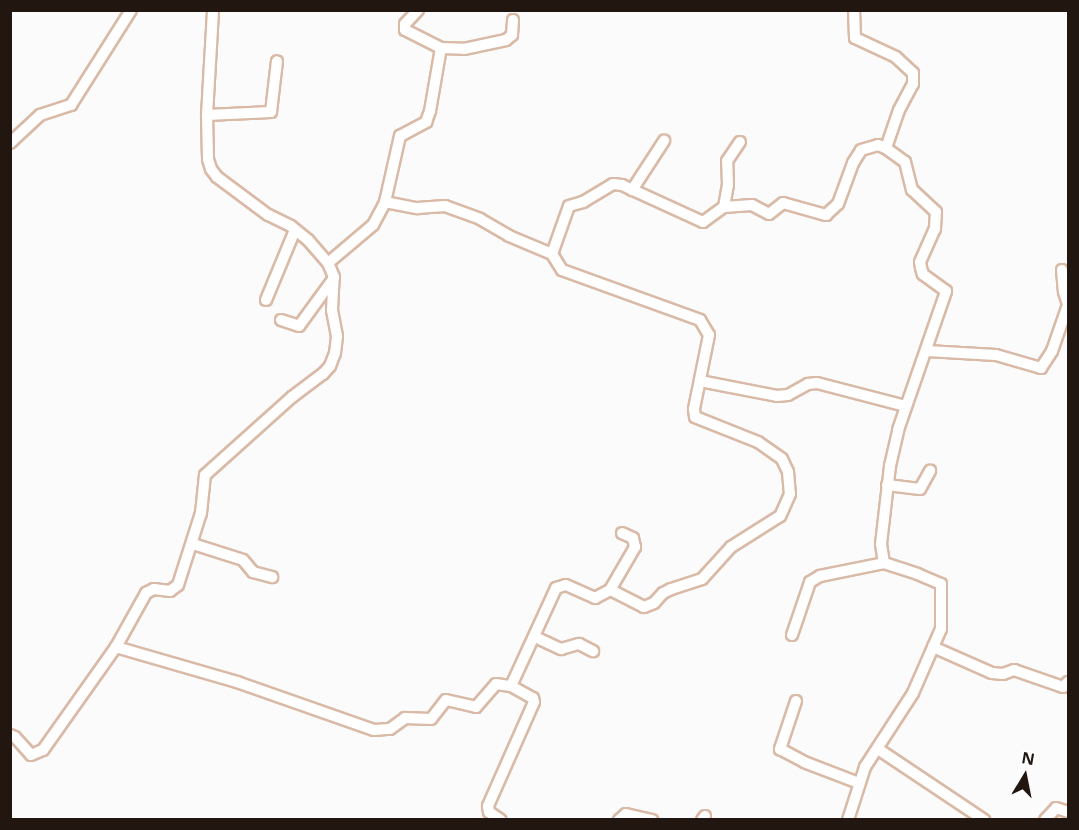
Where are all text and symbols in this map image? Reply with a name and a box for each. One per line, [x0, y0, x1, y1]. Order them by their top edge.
north arrow [995, 746, 1055, 806]
text: N [1020, 746, 1036, 770]

